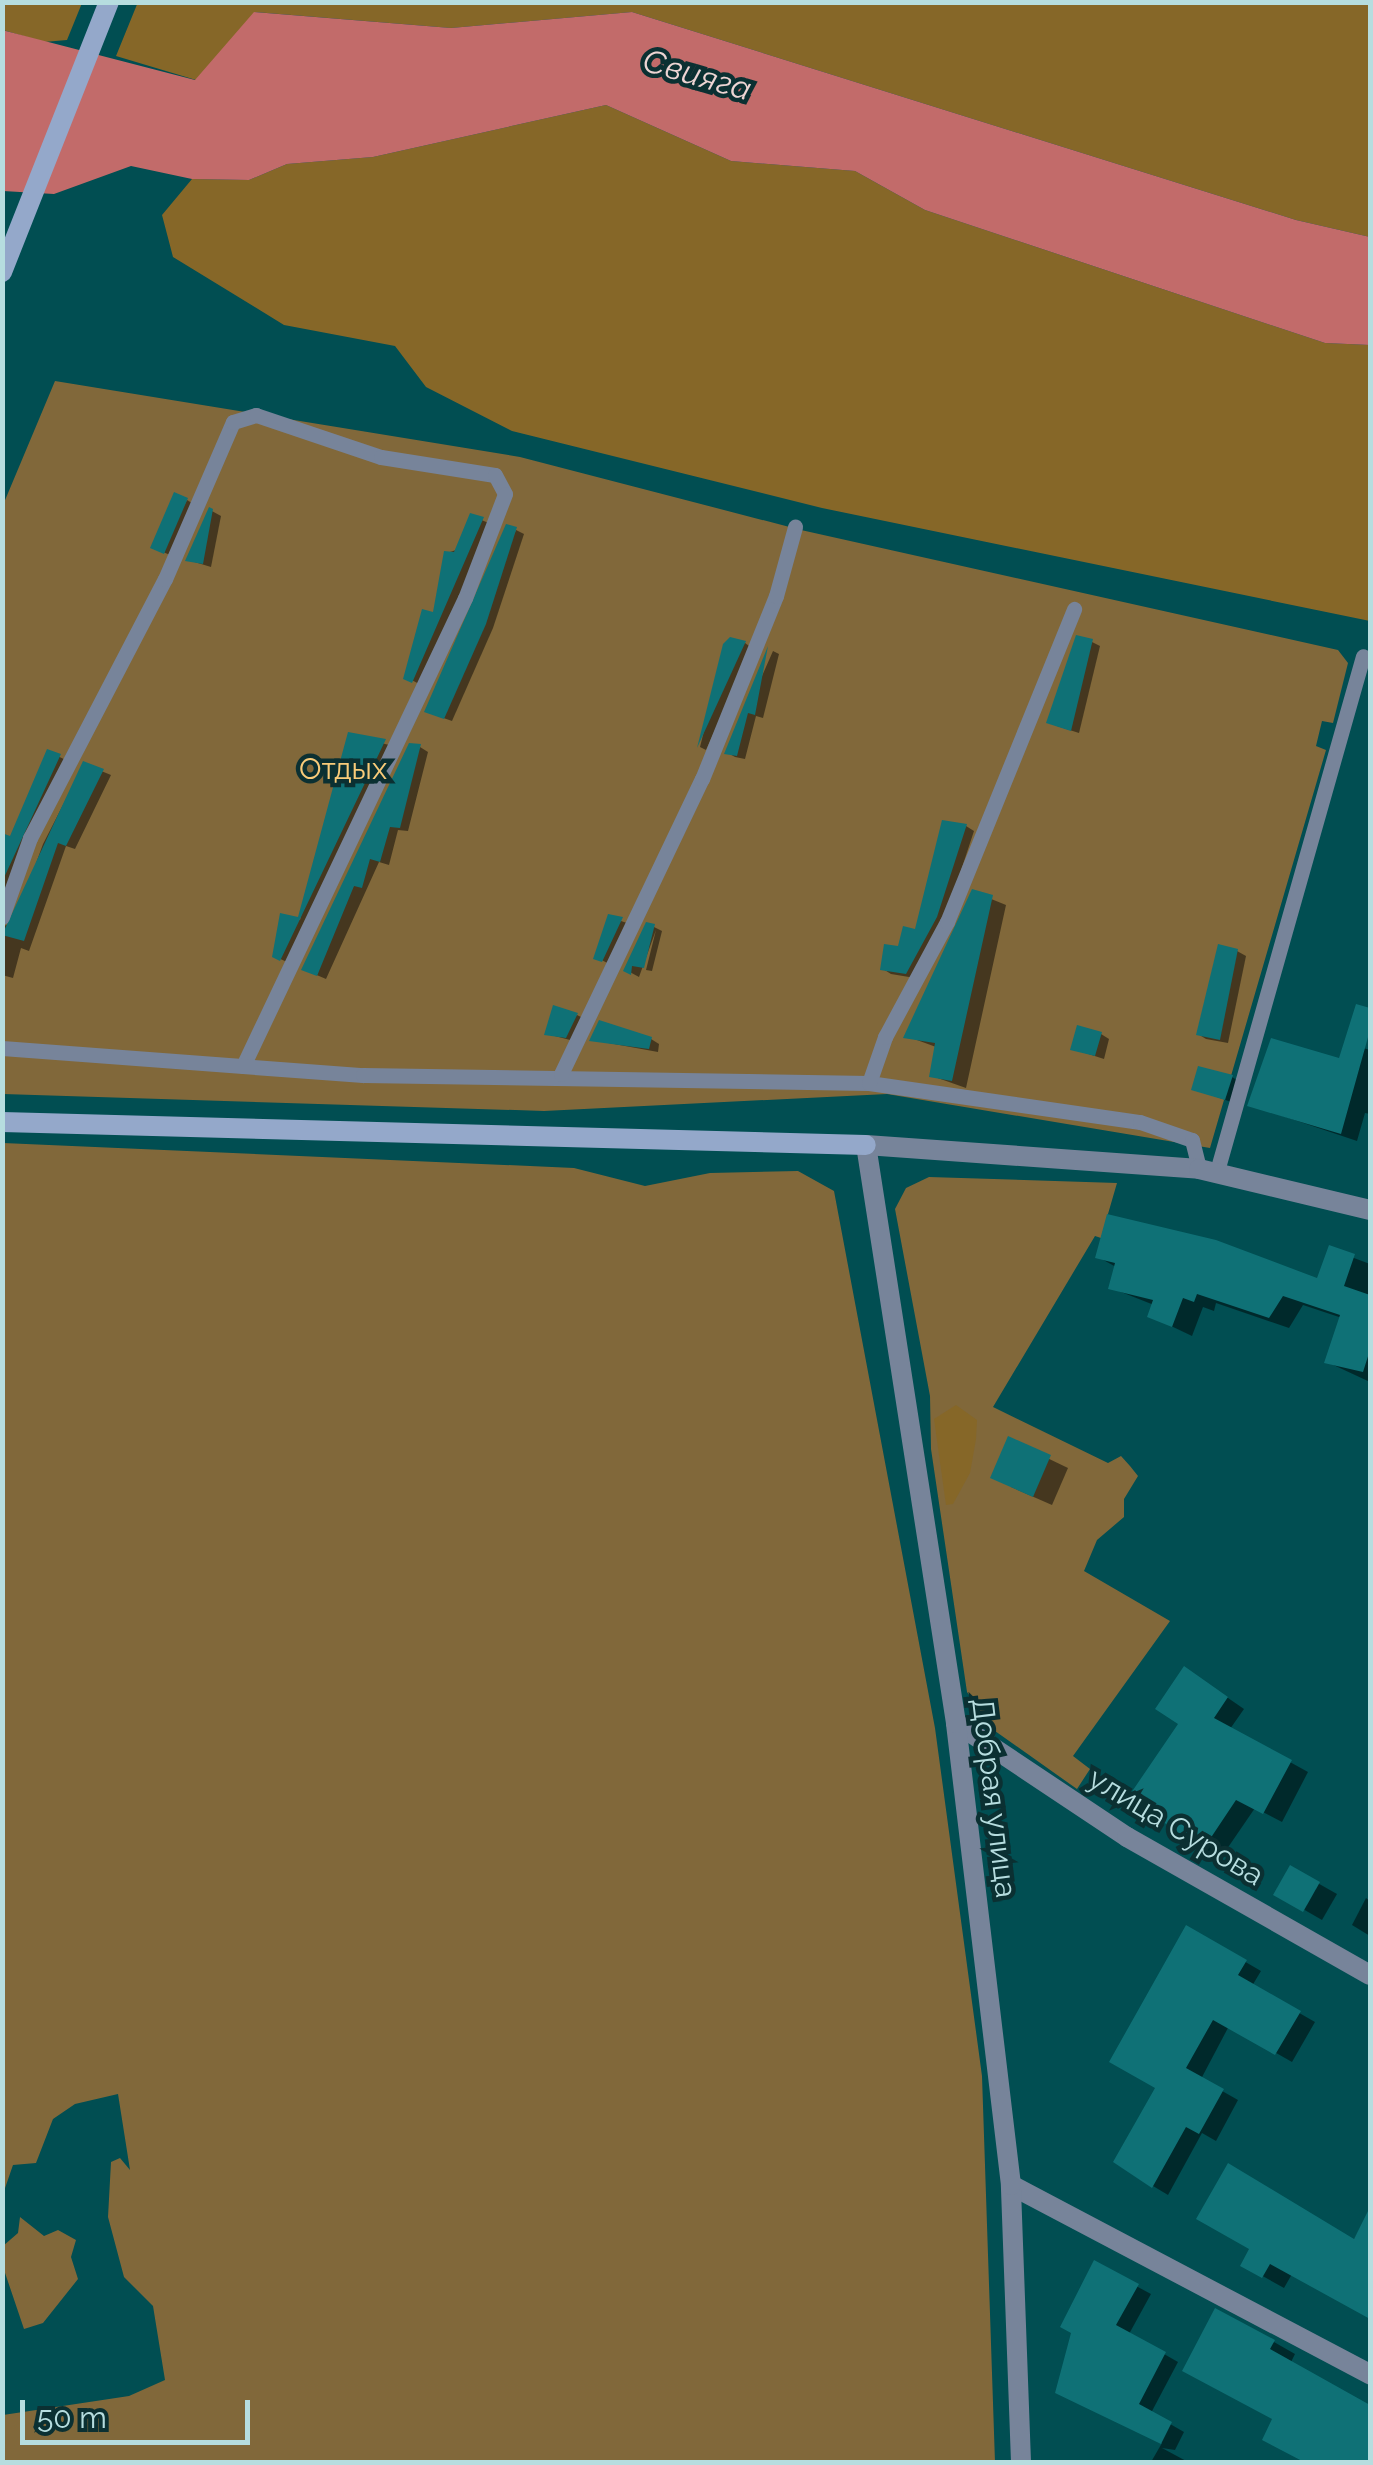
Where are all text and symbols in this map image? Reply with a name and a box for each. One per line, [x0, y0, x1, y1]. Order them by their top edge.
water label: Свияга [638, 41, 756, 109]
park label: Отдых [299, 751, 387, 787]
street label: Добрая улица [964, 1696, 1024, 1900]
street label: улица Сурова [1082, 1761, 1270, 1893]
scale bar [25, 2380, 255, 2442]
text: 50 m [37, 2400, 107, 2435]

